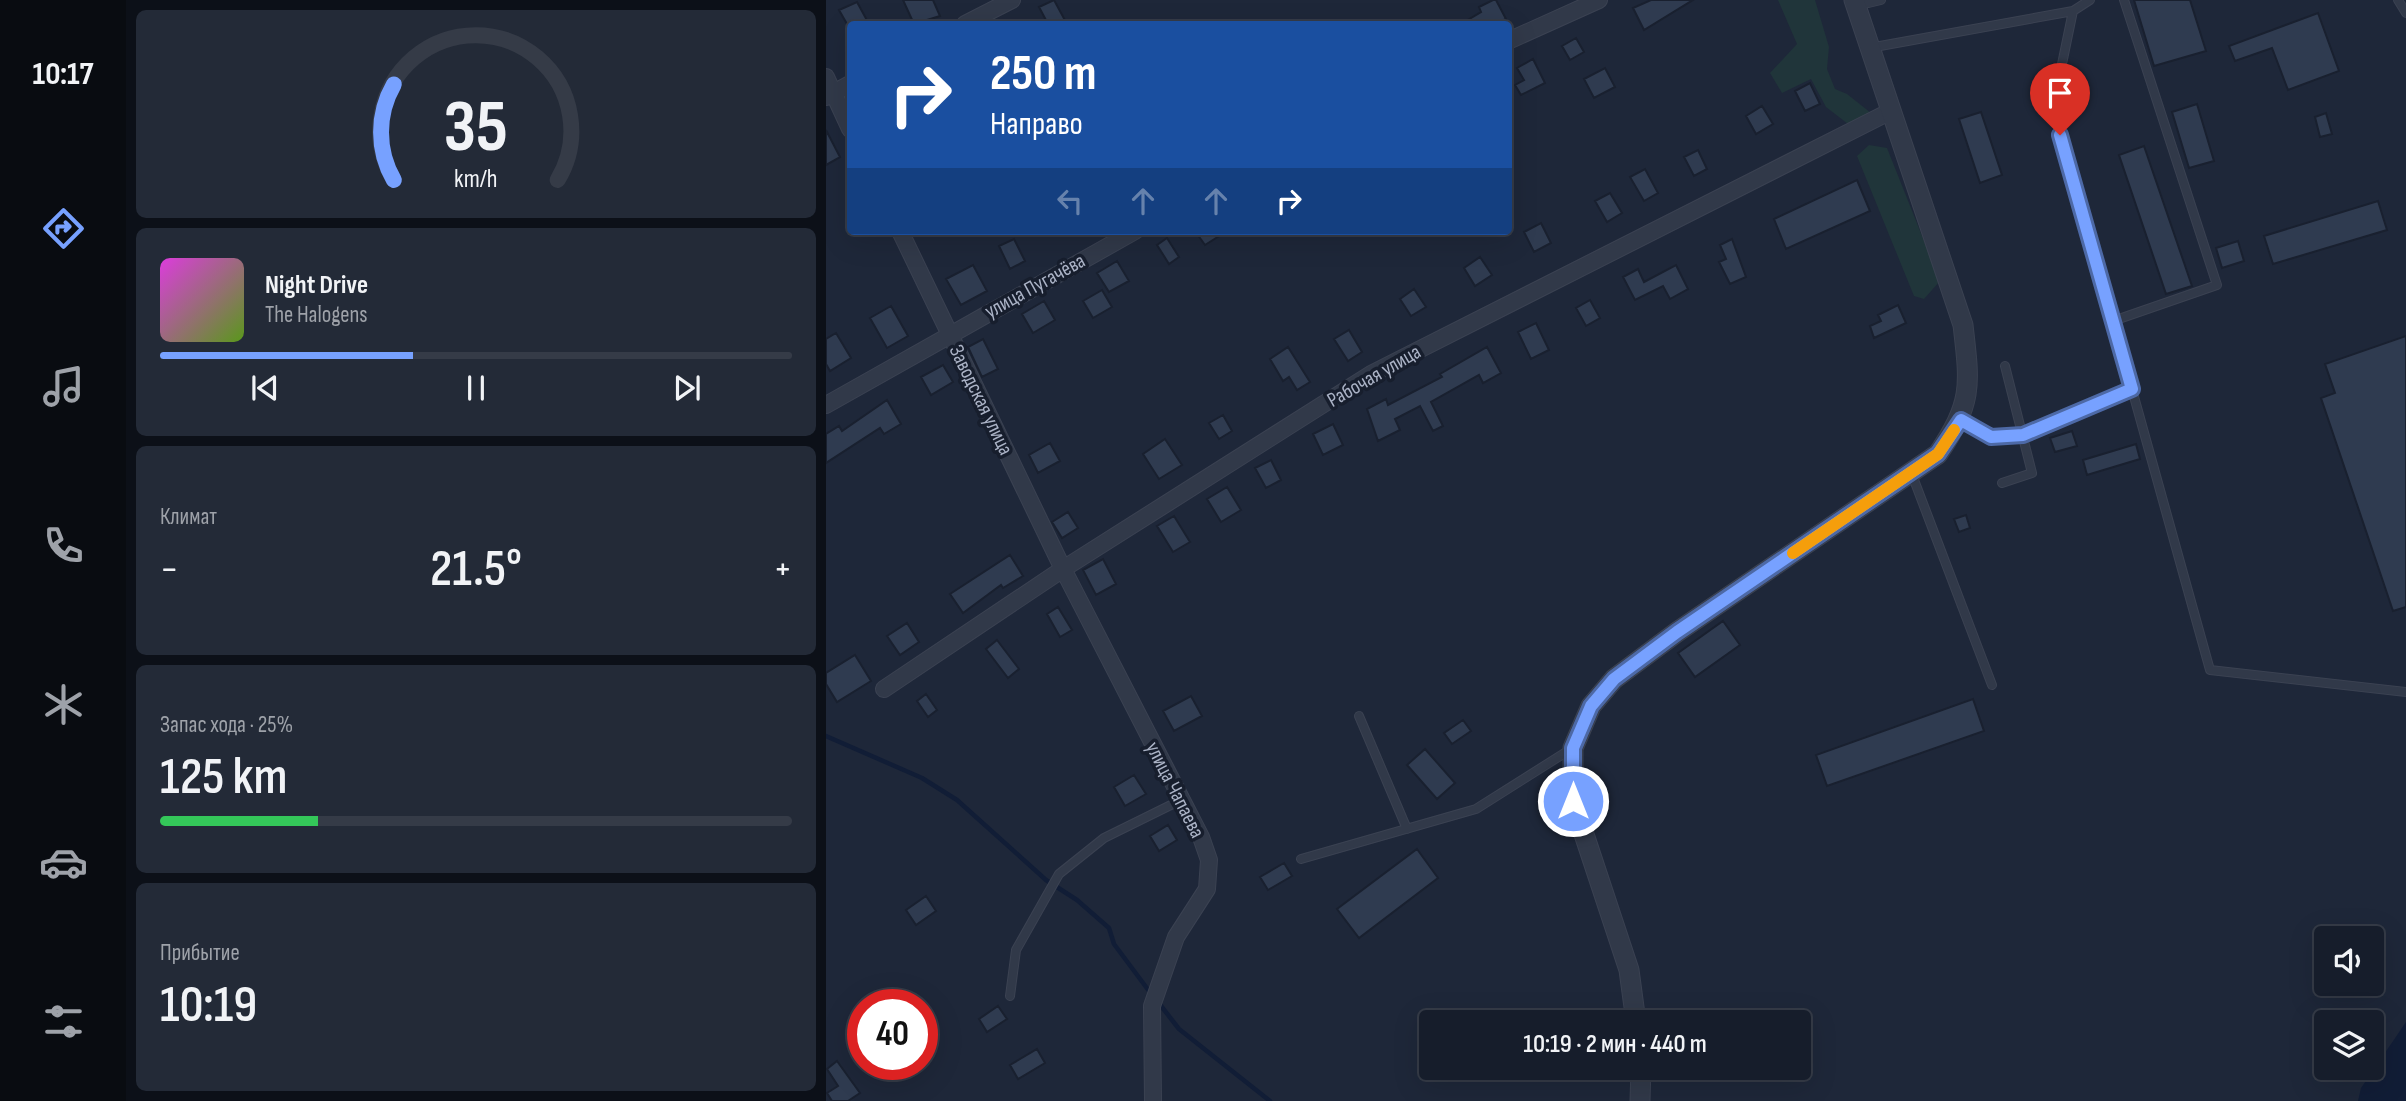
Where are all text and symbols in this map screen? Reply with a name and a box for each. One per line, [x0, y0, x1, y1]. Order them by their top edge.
text: 250 m [990, 45, 1096, 104]
icon: right [875, 49, 966, 140]
text: 10:17 [33, 55, 93, 94]
pin [2030, 63, 2090, 135]
icon: arrive [2041, 74, 2079, 112]
text: 35 [444, 84, 508, 172]
text: Направо [990, 105, 1083, 144]
text: km/h [454, 164, 498, 195]
icon: left [1051, 182, 1089, 220]
icon: ahead [1124, 182, 1162, 220]
icon: ahead [1197, 182, 1235, 220]
icon: right [1270, 182, 1308, 220]
icon: directions [39, 204, 88, 253]
street label: улица Пугачёва [980, 248, 1090, 324]
text: Night Drive [265, 270, 368, 301]
text: The Halogens [265, 301, 368, 329]
street label: Рабочая улица [1323, 339, 1425, 413]
street label: Заводская улица [944, 341, 1018, 459]
icon: music [39, 362, 88, 411]
icon: previous [246, 369, 284, 407]
icon: pause [457, 369, 495, 407]
icon: next [668, 369, 706, 407]
text: Климат [160, 503, 217, 531]
icon: phone [39, 521, 88, 570]
text: 21.5° [430, 538, 522, 601]
text: − [160, 547, 179, 592]
text: + [773, 547, 792, 592]
icon: climate [39, 680, 88, 729]
text: Запас хода · 25% [160, 711, 293, 739]
street label: улица Чапаева [1140, 738, 1210, 842]
text: 125 km [160, 746, 287, 809]
position arrow [1536, 764, 1610, 838]
icon: car [39, 838, 88, 887]
map controls [2314, 926, 2384, 1080]
button: sound [2314, 926, 2384, 996]
text: Прибытие [160, 939, 240, 967]
text: 10:19 [160, 974, 257, 1037]
speed limit sign: 40 [847, 989, 938, 1080]
icon: filters [39, 997, 88, 1046]
button: layers [2314, 1010, 2384, 1080]
text: 10:19 · 2 мин · 440 m [1523, 1029, 1707, 1060]

